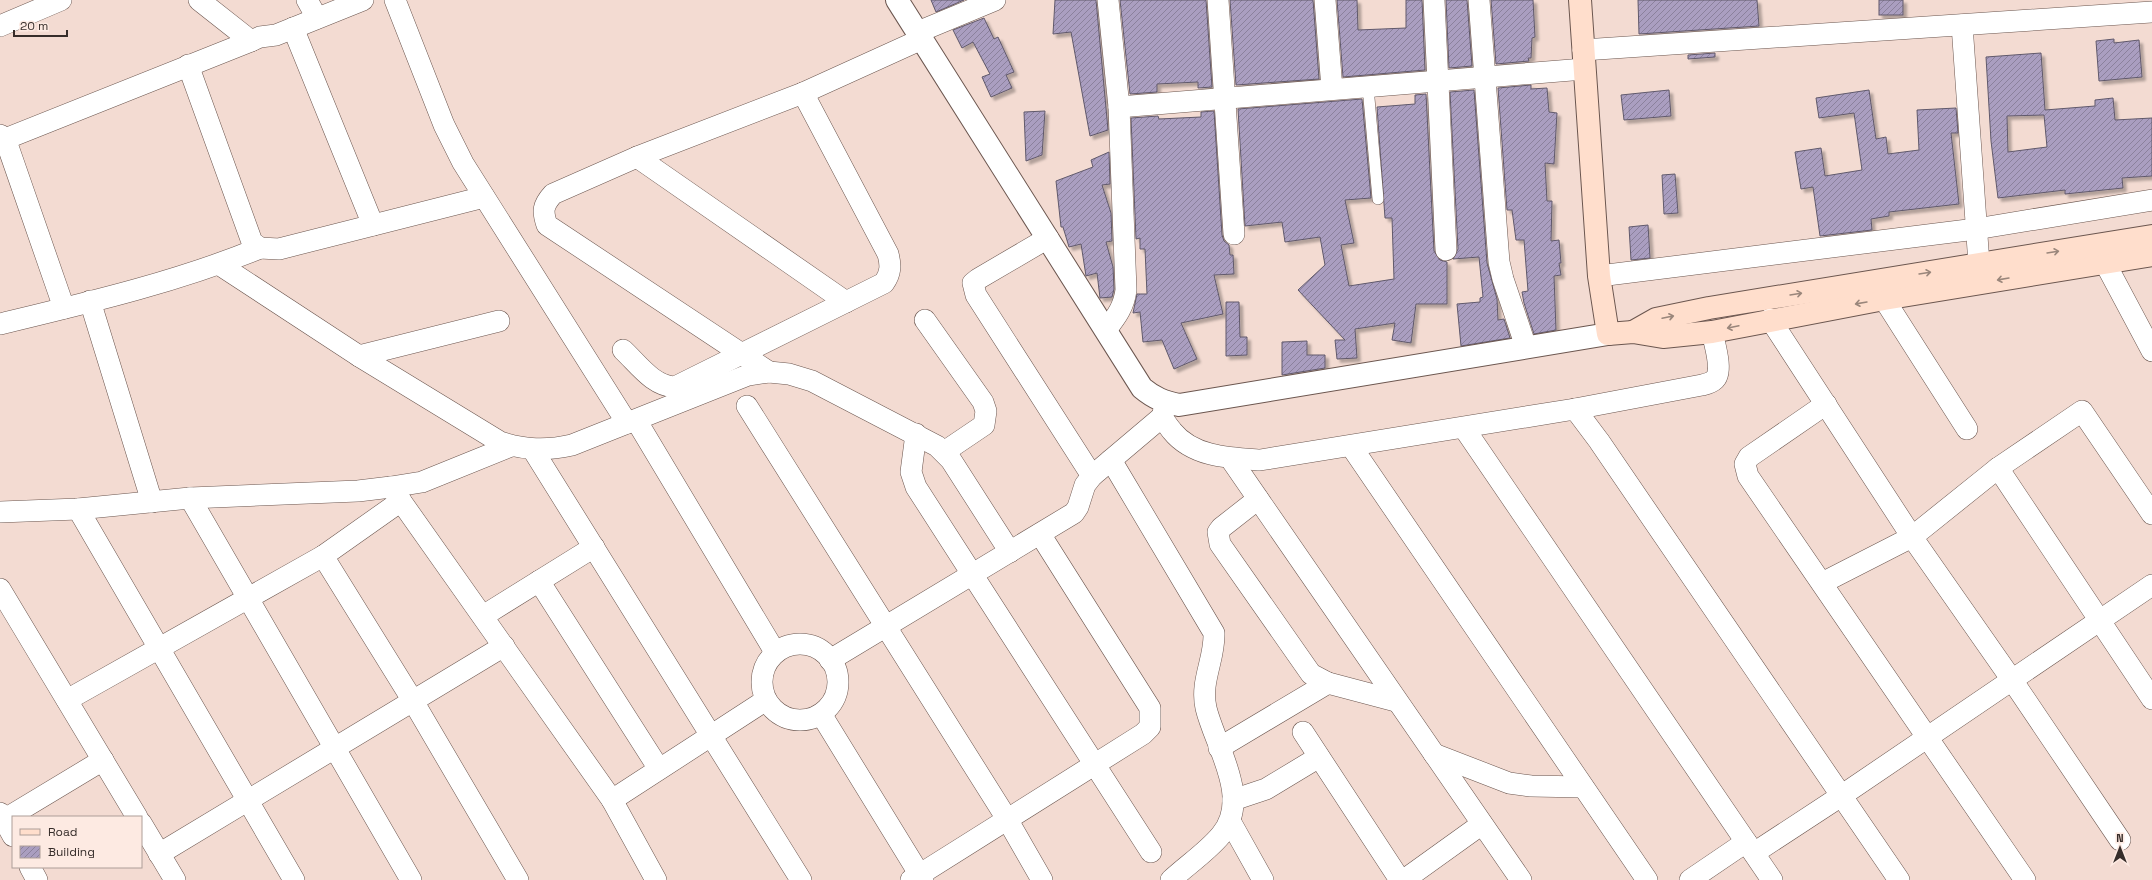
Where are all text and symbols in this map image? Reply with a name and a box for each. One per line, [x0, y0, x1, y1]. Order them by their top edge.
scale bar [14, 12, 67, 38]
text: 20 m [20, 18, 48, 34]
one-way arrow [2046, 248, 2059, 256]
one-way arrow [1918, 269, 1931, 277]
one-way arrow [1997, 275, 2010, 283]
one-way arrow [1789, 290, 1802, 298]
one-way arrow [1855, 300, 1868, 308]
one-way arrow [1661, 312, 1674, 320]
one-way arrow [1727, 323, 1740, 331]
legend [12, 816, 142, 868]
text: Road [48, 824, 77, 840]
north arrow [2100, 828, 2140, 868]
text: N [2116, 831, 2124, 845]
text: Building [48, 844, 95, 860]

